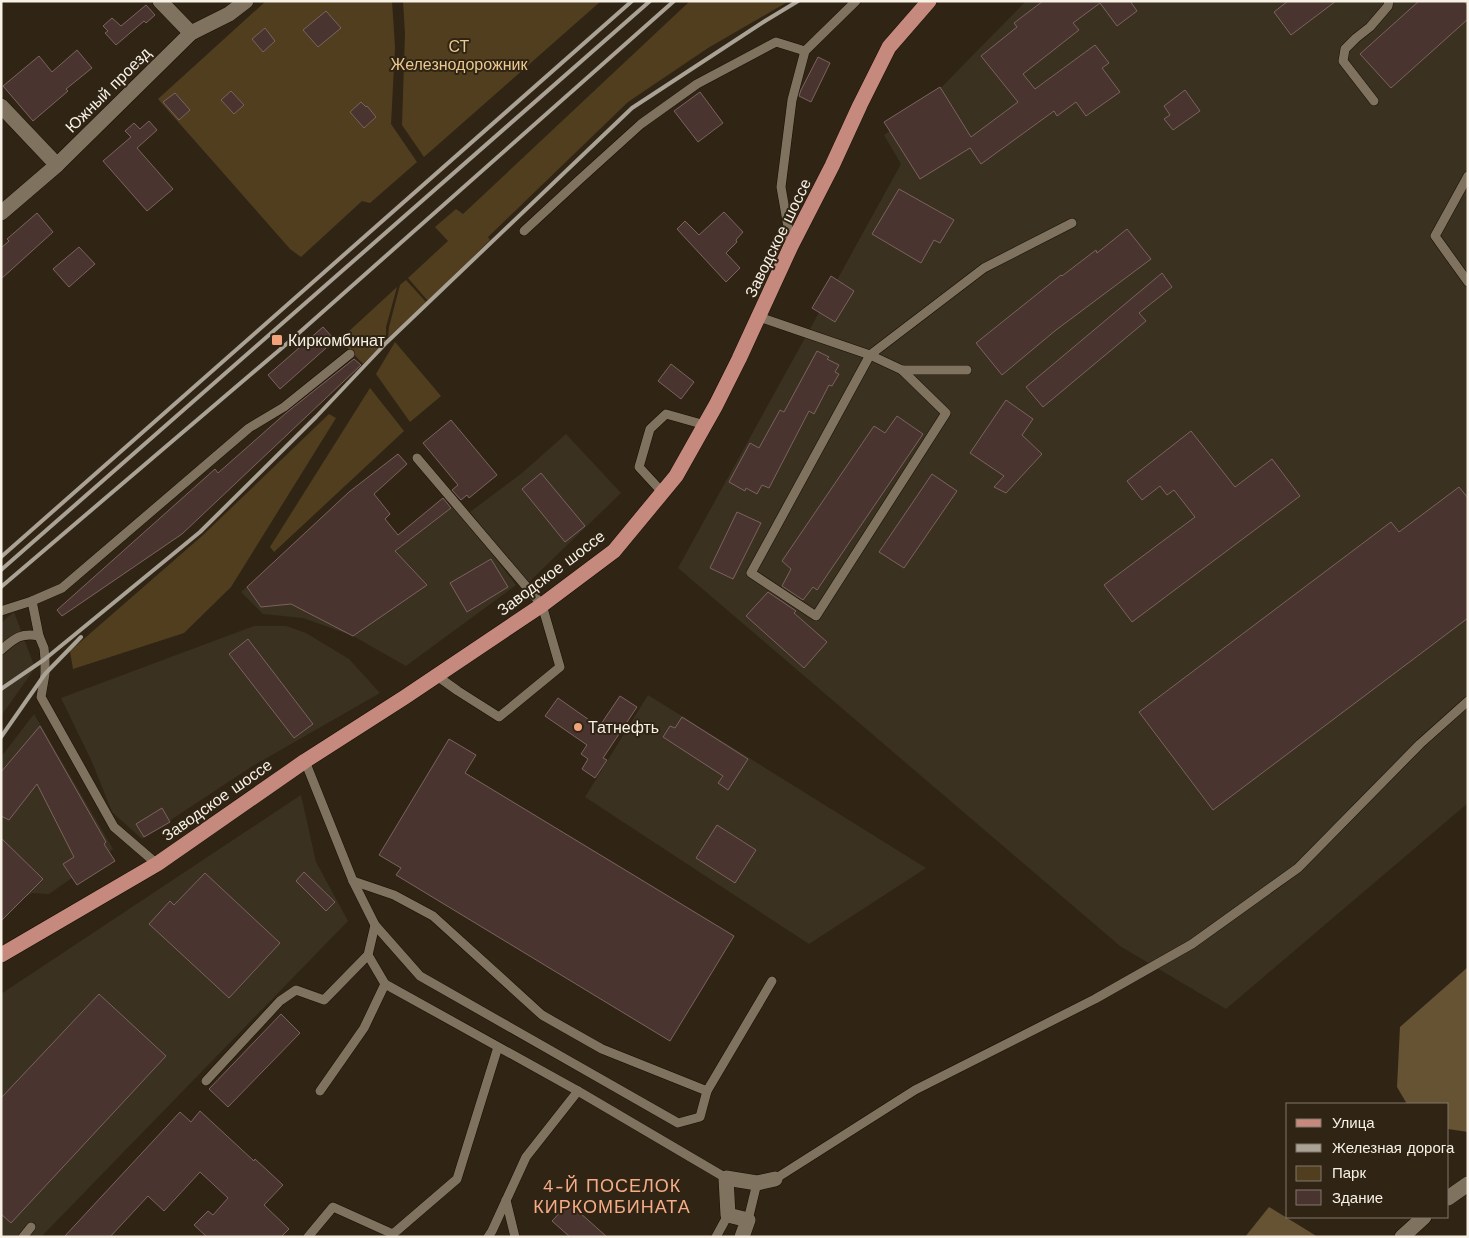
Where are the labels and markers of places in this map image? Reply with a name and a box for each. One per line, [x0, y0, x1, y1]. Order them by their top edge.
place label: Киркомбинат [288, 331, 386, 350]
marker: Киркомбинат [270, 333, 284, 347]
place label: Татнефть [588, 718, 659, 737]
marker: Татнефть [572, 721, 584, 733]

